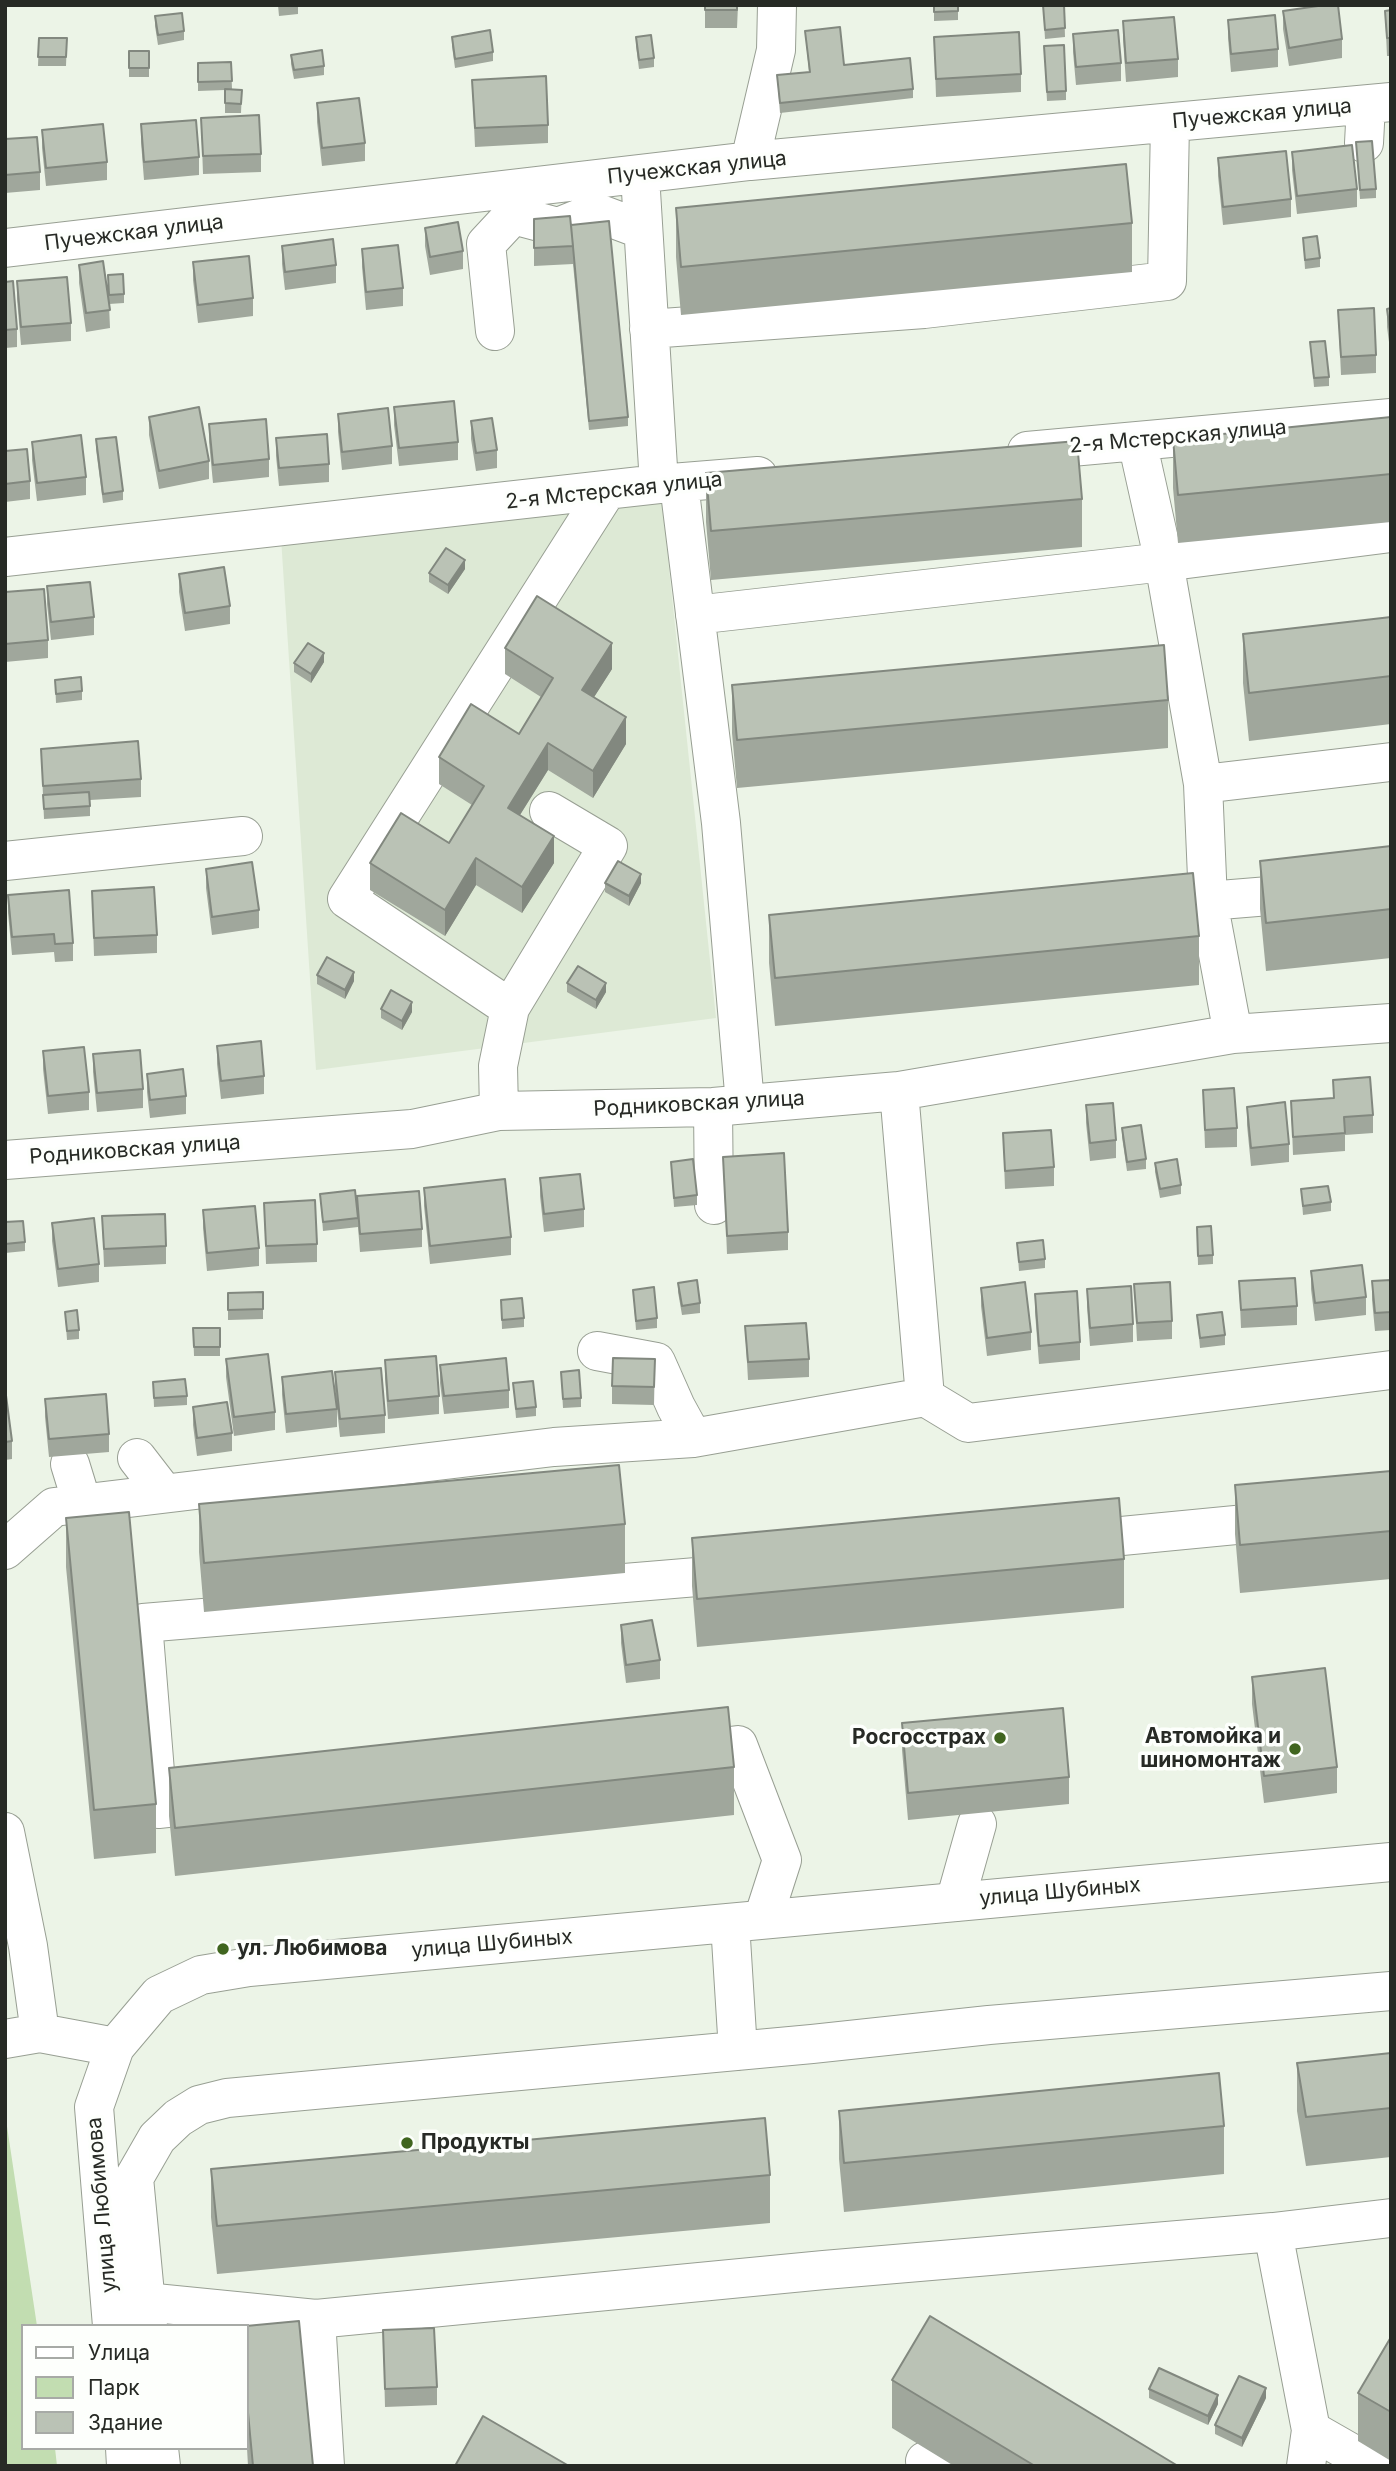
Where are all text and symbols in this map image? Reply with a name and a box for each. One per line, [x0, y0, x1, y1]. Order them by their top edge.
street label: Пучежская улица [1171, 94, 1353, 134]
street label: Пучежская улица [606, 146, 788, 190]
street label: Пучежская улица [43, 210, 225, 256]
street label: 2-я Мстерская улица [1068, 415, 1288, 459]
street label: 2-я Мстерская улица [504, 467, 724, 515]
street label: Родниковская улица [593, 1086, 805, 1122]
street label: Родниковская улица [29, 1130, 241, 1170]
place label: Автомойка и шиномонтаж [1140, 1724, 1281, 1774]
place label: Росгосстрах [852, 1725, 986, 1751]
marker: Росгосстрах [992, 1730, 1008, 1746]
marker: Автомойка и шиномонтаж [1287, 1741, 1303, 1757]
street label: улица Шубиных [978, 1872, 1142, 1912]
street label: улица Шубиных [410, 1924, 574, 1964]
place label: ул. Любимова [237, 1936, 387, 1962]
marker: ул. Любимова [215, 1941, 231, 1957]
street label: улица Любимова [82, 2116, 122, 2294]
place label: Продукты [421, 2130, 530, 2156]
marker: Продукты [399, 2135, 415, 2151]
legend [21, 2324, 248, 2450]
text: Улица [88, 2340, 150, 2365]
text: Парк [88, 2375, 140, 2400]
text: Здание [88, 2410, 163, 2435]

